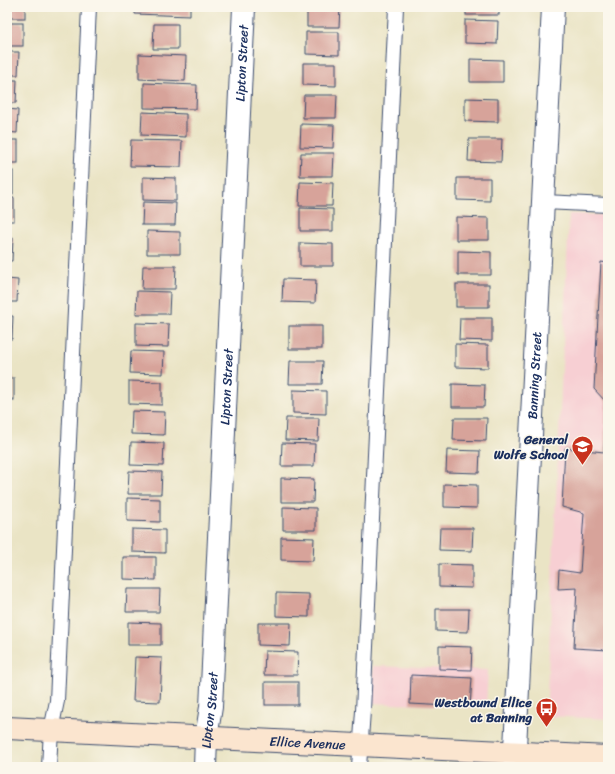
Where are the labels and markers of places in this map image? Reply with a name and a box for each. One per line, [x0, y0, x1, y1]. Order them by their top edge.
place label: General Wolfe School [494, 428, 569, 466]
school or university icon: General Wolfe School [570, 433, 596, 466]
place label: Westbound Ellice at Banning [434, 691, 532, 729]
bus stop icon: Westbound Ellice at Banning [534, 696, 560, 729]

